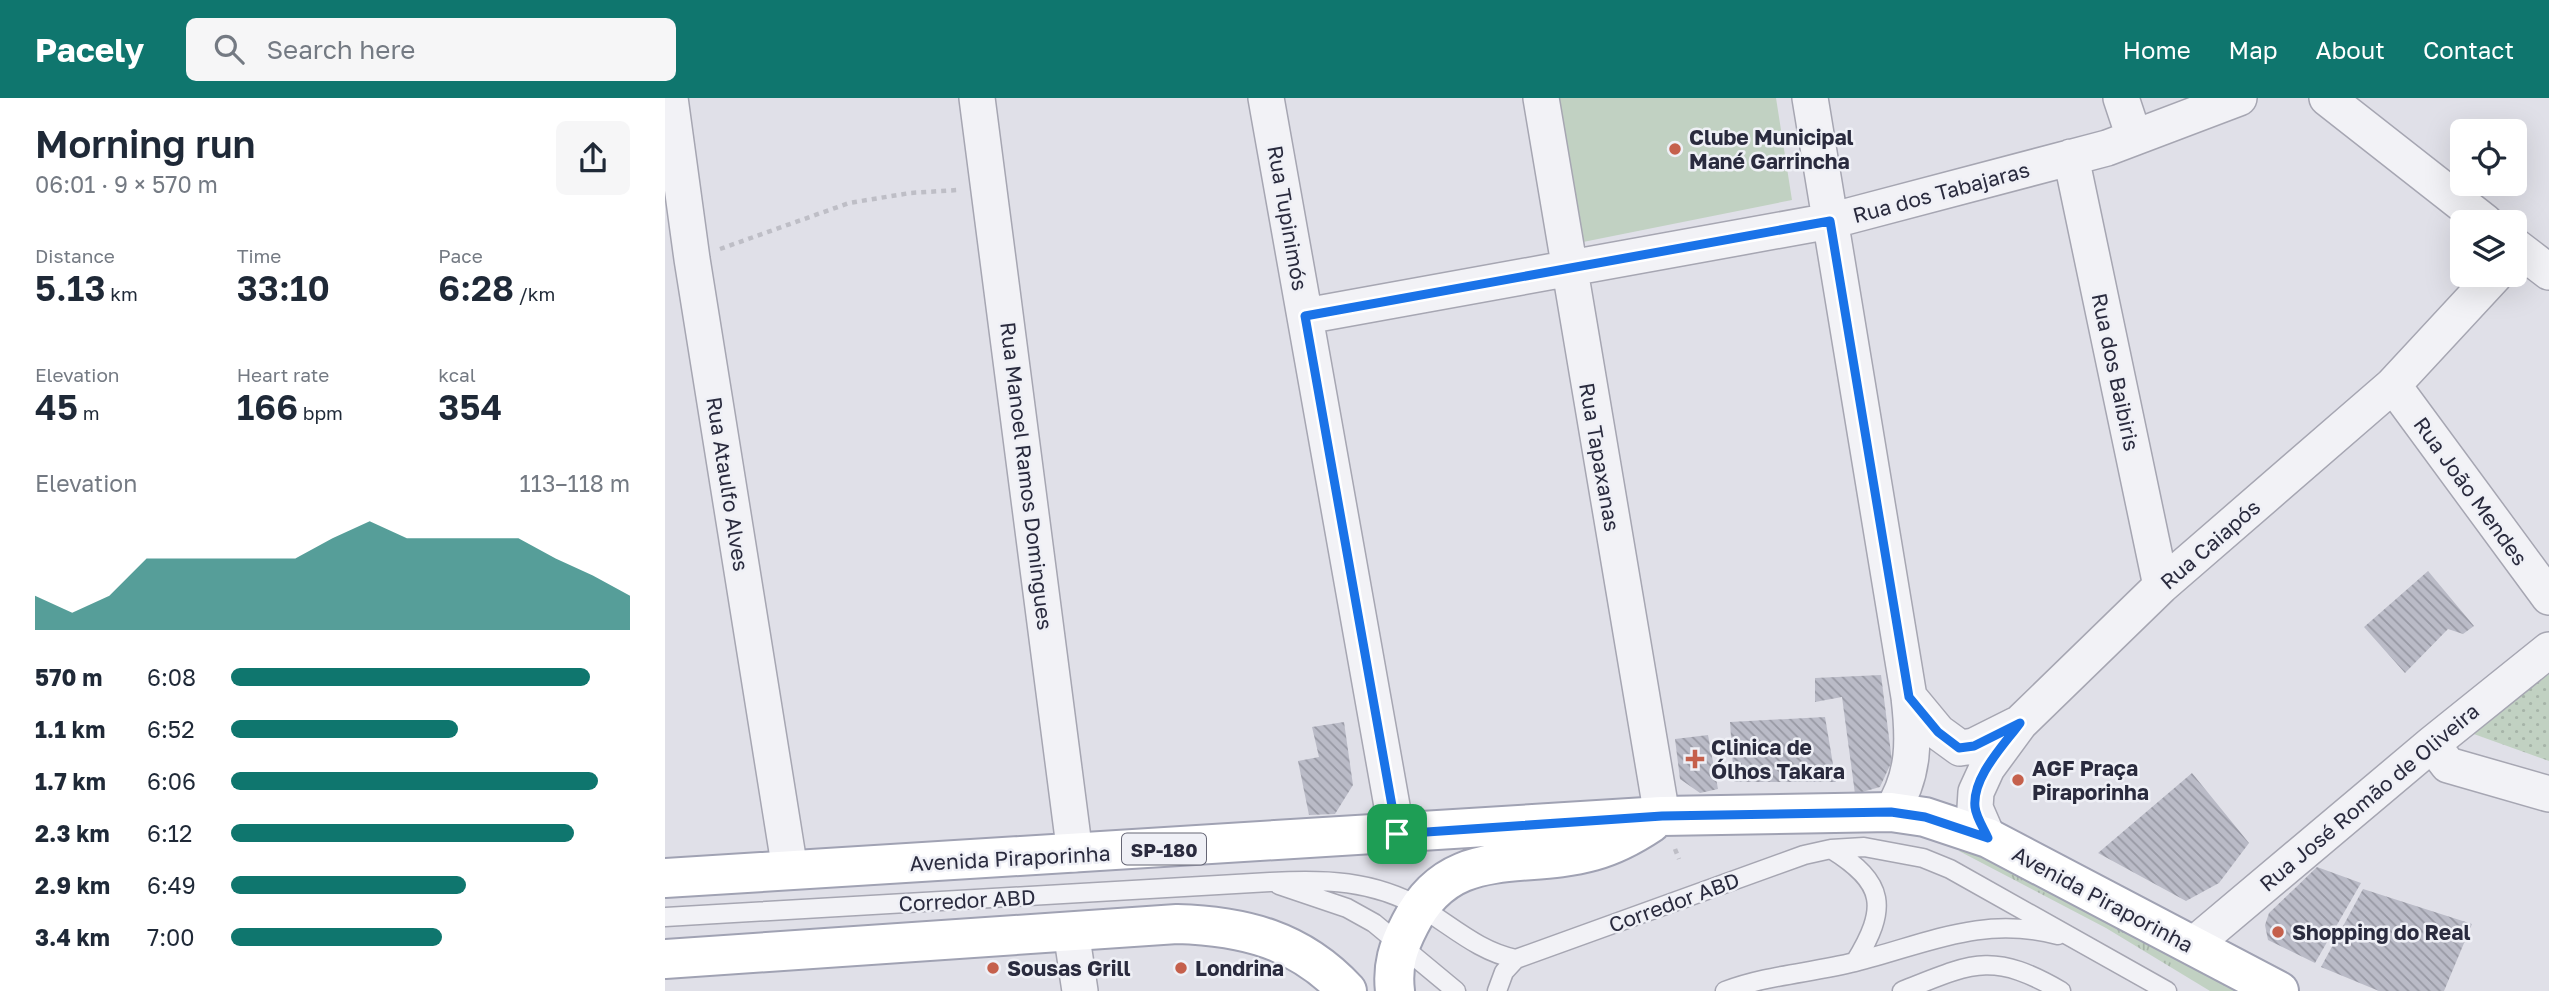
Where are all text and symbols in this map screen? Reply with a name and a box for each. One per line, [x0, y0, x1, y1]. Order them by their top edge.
search box [186, 18, 676, 81]
text: Pacely [35, 30, 144, 69]
icon: search [210, 30, 248, 68]
text: Search here [266, 34, 415, 65]
text: Home [2123, 35, 2191, 64]
text: Map [2229, 35, 2278, 64]
text: About [2316, 35, 2385, 64]
text: Contact [2423, 35, 2514, 64]
map controls [2450, 119, 2527, 287]
button: locate [2450, 119, 2527, 196]
text: Morning run [35, 121, 256, 166]
button: share [556, 121, 630, 195]
place label: Clube Municipal Mané Garrincha [1689, 124, 1854, 174]
marker: Clube Municipal Mané Garrincha [1667, 141, 1683, 157]
street label: Rua Tupinimós [1262, 143, 1314, 293]
street label: Rua dos Tabajaras [1850, 156, 2032, 228]
text: 06:01 · 9 × 570 m [35, 170, 218, 198]
button: layers [2450, 210, 2527, 287]
text: Distance [35, 244, 115, 267]
text: Time [237, 244, 281, 267]
text: Pace [438, 244, 483, 267]
text: 5.13 [35, 267, 106, 309]
text: 33:10 [237, 267, 330, 309]
text: 6:28 [438, 267, 514, 309]
text: km [106, 282, 138, 305]
text: /km [514, 282, 555, 305]
street label: Rua dos Baibiris [2087, 291, 2145, 453]
street label: Rua Manoel Ramos Domingues [995, 321, 1059, 631]
text: Elevation [35, 363, 120, 386]
text: Heart rate [237, 363, 329, 386]
text: kcal [438, 363, 476, 386]
street label: Rua Tapaxanas [1574, 381, 1626, 533]
text: 45 [35, 386, 78, 428]
text: 166 [237, 386, 298, 428]
text: 354 [438, 386, 502, 428]
street label: Rua Ataulfo Alves [701, 395, 755, 573]
text: m [78, 401, 100, 424]
text: bpm [298, 401, 343, 424]
street label: Rua João Mendes [2408, 412, 2534, 570]
text: Elevation [35, 469, 137, 497]
text: 113–118 m [520, 469, 630, 497]
street label: Rua Caiapós [2155, 494, 2265, 594]
text: 570 m [35, 663, 102, 691]
text: 6:08 [147, 663, 196, 691]
street label: Rua José Romão de Oliveira [2254, 697, 2484, 897]
text: 1.1 km [35, 715, 105, 743]
text: 6:52 [147, 715, 195, 743]
place label: Clinica de Ólhos Takara [1711, 734, 1845, 784]
marker: Clinica de Ólhos Takara [1685, 749, 1705, 769]
place label: AGF Praça Piraporinha [2032, 755, 2149, 805]
text: 1.7 km [35, 767, 106, 795]
text: 6:06 [147, 767, 196, 795]
marker: AGF Praça Piraporinha [2010, 772, 2026, 788]
pin [1367, 804, 1427, 864]
icon: arrive [1378, 815, 1416, 853]
text: 2.3 km [35, 819, 110, 847]
text: 6:12 [147, 819, 192, 847]
road number: SP-180 [1122, 834, 1206, 864]
street label: Avenida Piraporinha [909, 840, 1111, 876]
street label: Avenida Piraporinha [2008, 840, 2198, 958]
street label: Corredor ABD [1605, 866, 1743, 938]
text: 2.9 km [35, 871, 110, 899]
text: 6:49 [147, 871, 196, 899]
street label: Corredor ABD [898, 883, 1036, 917]
place label: Shopping do Real [2292, 919, 2470, 945]
text: 3.4 km [35, 923, 110, 951]
text: 7:00 [147, 923, 195, 951]
marker: Shopping do Real [2270, 924, 2286, 940]
place label: Sousas Grill [1007, 955, 1131, 981]
place label: Londrina [1195, 955, 1284, 981]
marker: Sousas Grill [985, 960, 1001, 976]
marker: Londrina [1173, 960, 1189, 976]

